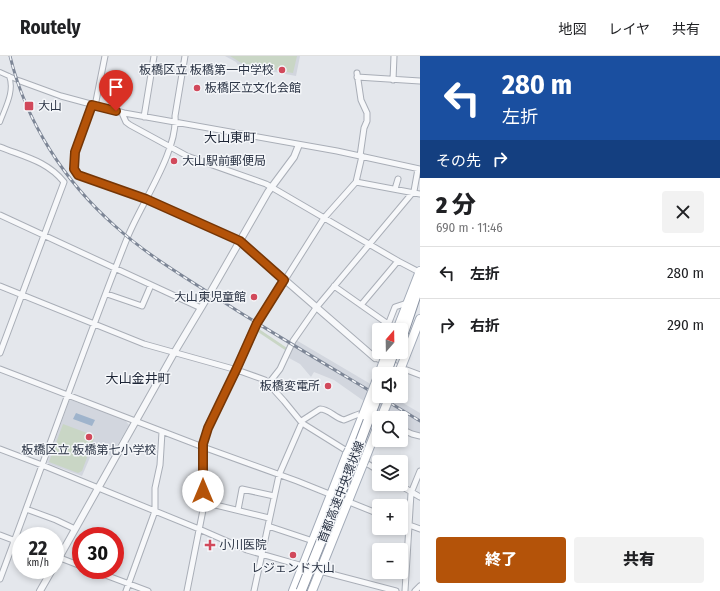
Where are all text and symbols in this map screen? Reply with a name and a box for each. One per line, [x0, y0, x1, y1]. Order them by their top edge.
text: Routely [20, 16, 80, 39]
text: 地図 [558, 21, 586, 38]
text: レイヤ [608, 21, 650, 38]
text: 共有 [672, 21, 700, 38]
place label: 板橋区立 板橋第一中学校 [139, 63, 274, 77]
marker: 板橋区立 板橋第一中学校 [277, 65, 287, 75]
text: 280 m [502, 68, 572, 101]
pin [99, 70, 133, 111]
icon: left [436, 72, 488, 124]
icon: arrive [105, 76, 127, 98]
place label: 板橋区立文化会館 [205, 81, 301, 95]
marker: 板橋区立文化会館 [192, 83, 202, 93]
place label: 大山 [38, 99, 62, 113]
marker: 大山 [23, 100, 35, 112]
text: 左折 [502, 106, 538, 128]
district label: 大山東町 [204, 130, 256, 145]
icon: right [489, 148, 511, 170]
text: その先 [436, 152, 481, 170]
place label: 大山駅前郵便局 [182, 154, 266, 168]
marker: 大山駅前郵便局 [169, 156, 179, 166]
text: 2 分 [436, 191, 476, 219]
button: close [662, 191, 704, 233]
text: 690 m · 11:46 [436, 220, 503, 235]
icon: left [436, 262, 458, 284]
text: 280 m [667, 264, 704, 282]
text: 左折 [470, 265, 500, 283]
place label: 大山東児童館 [174, 290, 246, 304]
marker: 大山東児童館 [249, 292, 259, 302]
icon: right [436, 314, 458, 336]
text: 290 m [667, 316, 704, 334]
text: 右折 [470, 317, 500, 335]
north arrow [372, 323, 408, 359]
map controls [372, 323, 408, 579]
button: sound [372, 367, 408, 403]
district label: 大山金井町 [105, 371, 171, 386]
place label: 板橋変電所 [260, 379, 320, 393]
marker: 板橋変電所 [323, 381, 333, 391]
button: search [372, 411, 408, 447]
marker: 板橋区立 板橋第七小学校 [84, 432, 94, 442]
street label: 首都高速中央環状線 [315, 439, 367, 545]
place label: 板橋区立 板橋第七小学校 [22, 443, 156, 457]
button: layers [372, 455, 408, 491]
position arrow [182, 470, 224, 512]
button: + [372, 499, 408, 535]
speed limit sign: 30 [72, 527, 124, 579]
text: 22 [29, 536, 47, 560]
button: 終了 [436, 537, 566, 583]
button: 共有 [574, 537, 704, 583]
place label: 小川医院 [219, 538, 267, 552]
marker: 小川医院 [204, 539, 216, 551]
button: − [372, 543, 408, 579]
marker: レジェンド大山 [288, 550, 298, 560]
text: km/h [27, 557, 49, 569]
place label: レジェンド大山 [251, 561, 335, 575]

